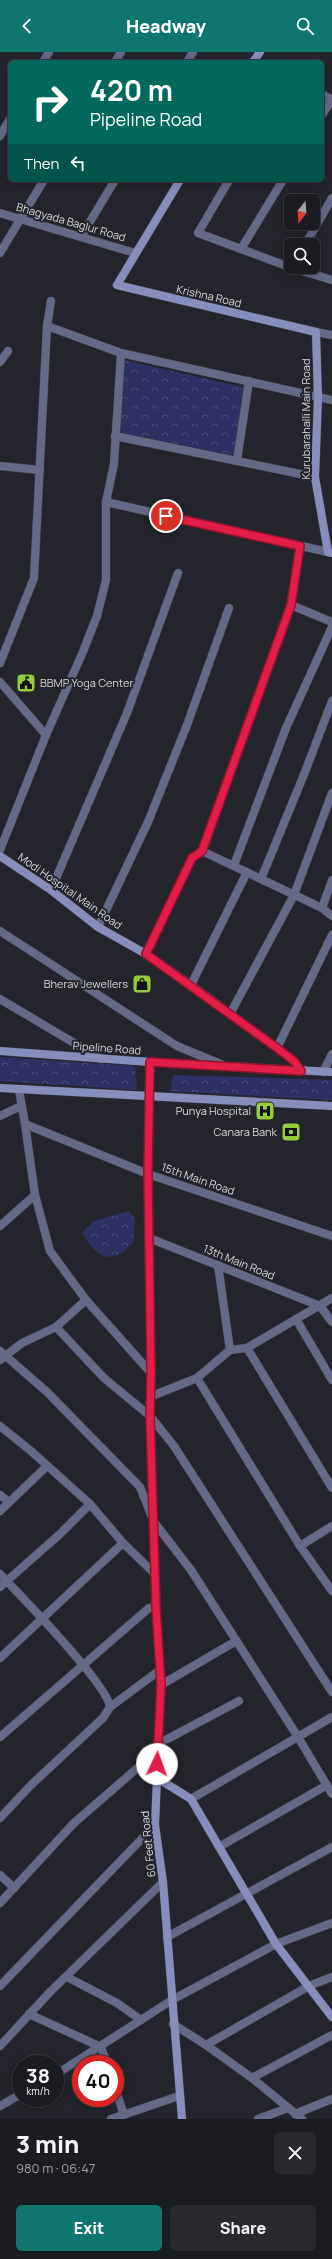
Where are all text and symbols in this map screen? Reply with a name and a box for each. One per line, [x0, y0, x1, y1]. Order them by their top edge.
text: Headway [126, 14, 206, 38]
icon: back [16, 15, 38, 37]
icon: search [294, 15, 316, 37]
text: 420 m [90, 71, 173, 109]
icon: right [24, 76, 76, 128]
text: Pipeline Road [90, 107, 202, 131]
icon: left [67, 152, 89, 174]
text: Then [24, 153, 59, 174]
north arrow [284, 194, 320, 230]
map controls [284, 194, 320, 274]
street label: Bhagyada Baglur Road [15, 199, 128, 244]
button: search [284, 238, 320, 274]
street label: Krishna Road [175, 281, 243, 310]
street label: Kurubarahalli Main Road [298, 359, 313, 479]
pin [149, 499, 183, 533]
icon: arrive [155, 505, 177, 527]
public building icon: BBMP Yoga Center [15, 672, 37, 694]
place label: BBMP Yoga Center [40, 675, 133, 690]
street label: Modi Hospital Main Road [15, 849, 125, 932]
shop icon: Bherav Jewellers [131, 973, 153, 995]
place label: Bherav Jewellers [44, 976, 128, 991]
street label: Pipeline Road [72, 1038, 142, 1057]
hospital icon: Punya Hospital [254, 1100, 276, 1122]
place label: Punya Hospital [176, 1103, 251, 1118]
bank icon: Canara Bank [280, 1121, 302, 1143]
place label: Canara Bank [213, 1124, 278, 1139]
street label: 15th Main Road [160, 1159, 237, 1198]
street label: 13th Main Road [201, 1240, 277, 1283]
position arrow [136, 1743, 178, 1785]
street label: 60 Feet Road [137, 1810, 158, 1878]
speed limit sign: 40 [72, 2055, 124, 2107]
text: 38 [26, 2062, 50, 2089]
text: km/h [26, 2084, 50, 2098]
text: 3 min [16, 2127, 79, 2160]
button: close [274, 2132, 316, 2174]
text: 980 m · 06:47 [16, 2159, 95, 2177]
button: Exit [16, 2205, 162, 2251]
button: Share [170, 2205, 316, 2251]

